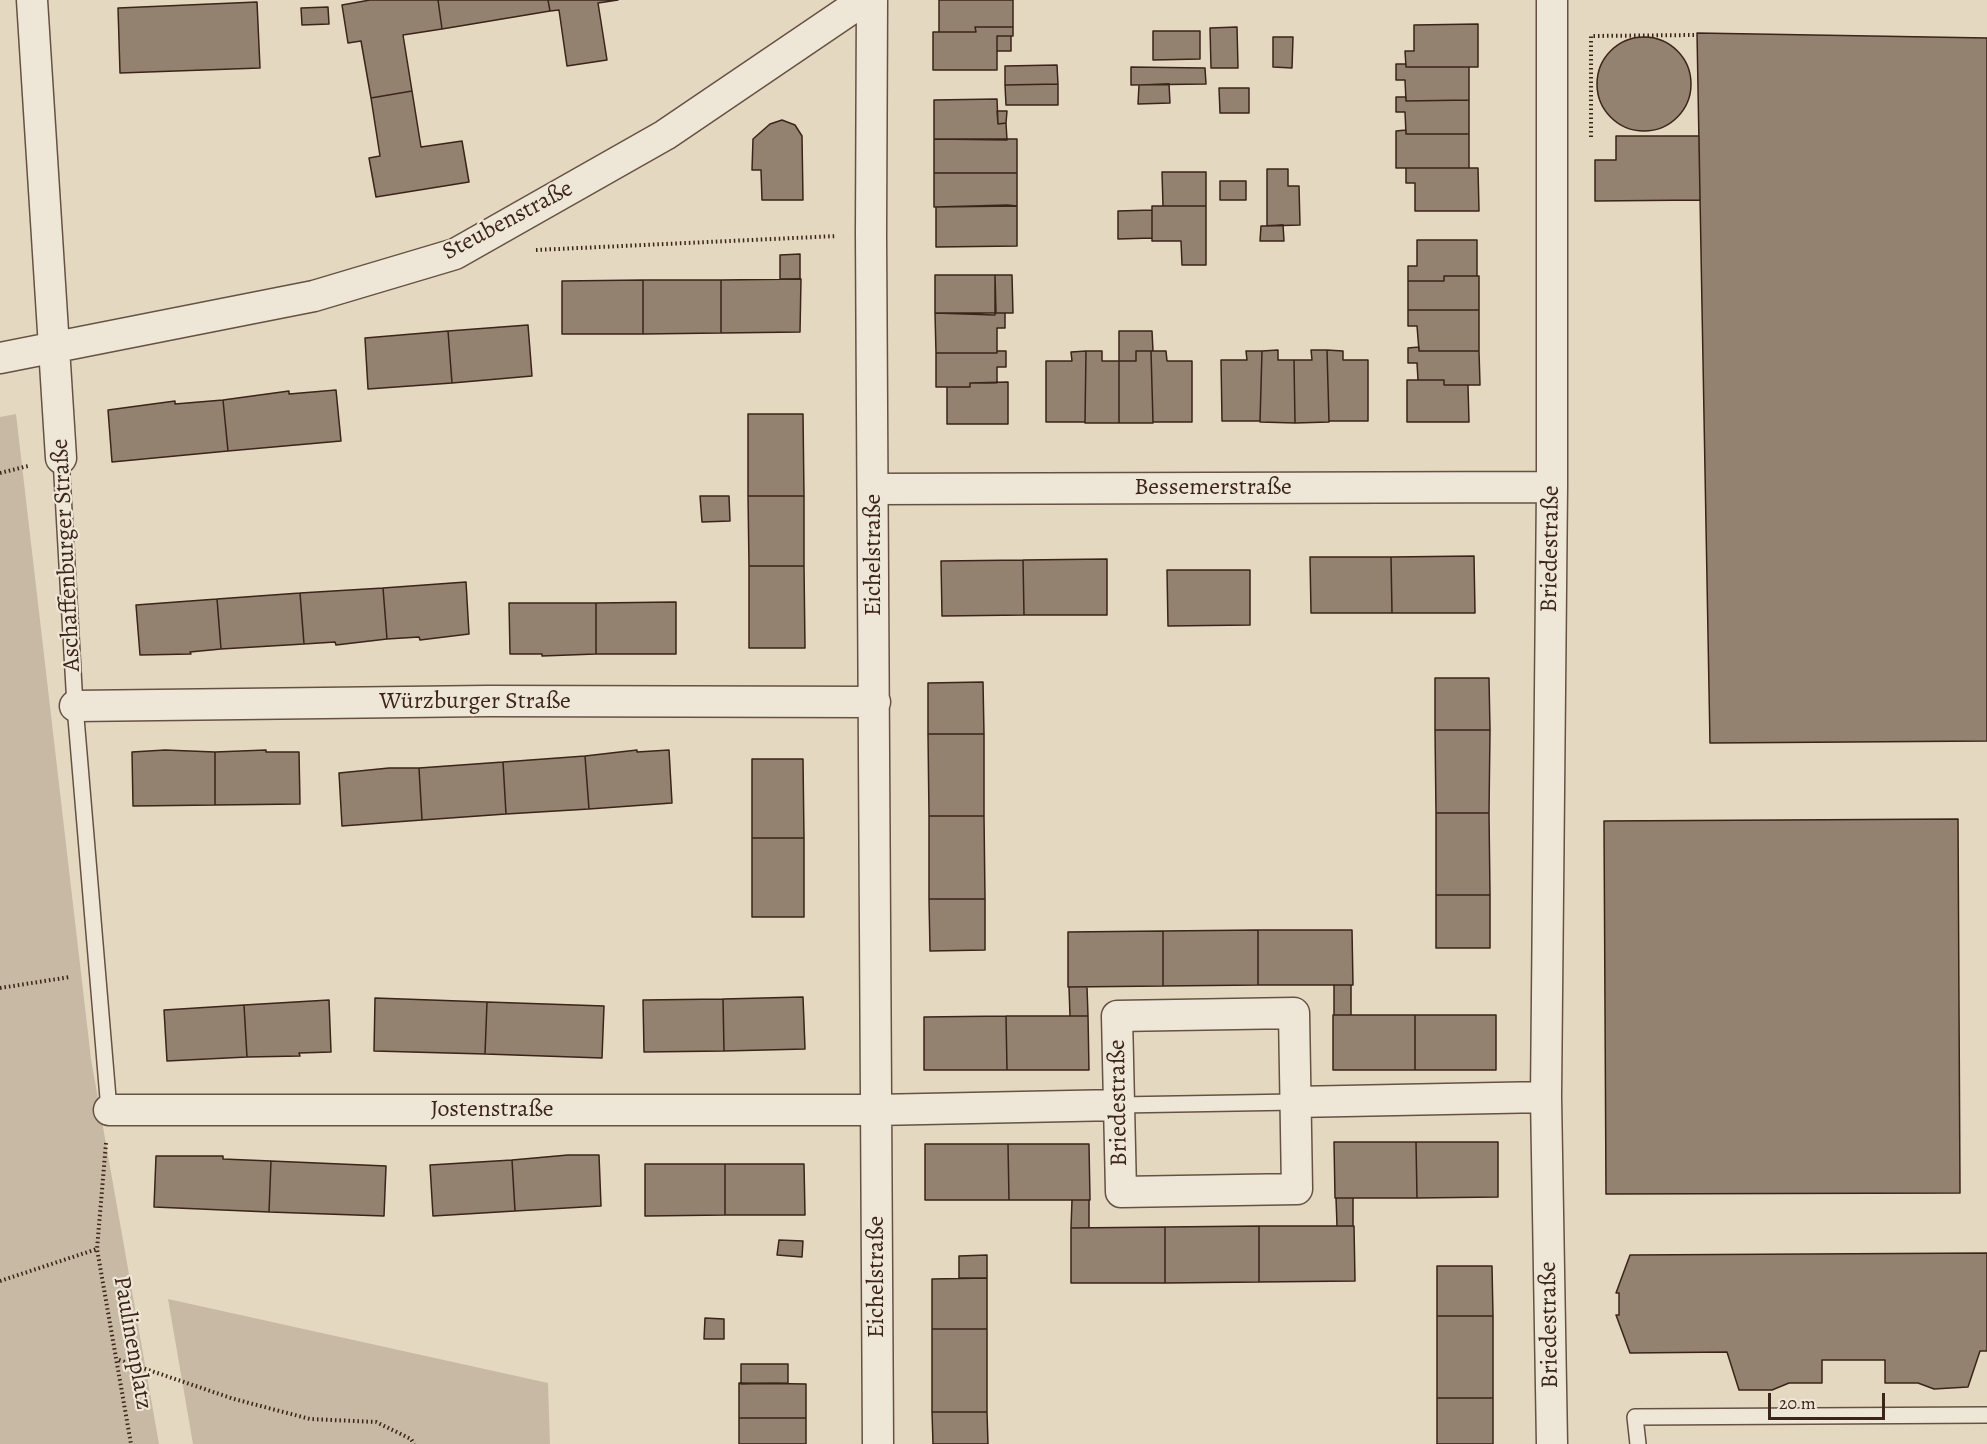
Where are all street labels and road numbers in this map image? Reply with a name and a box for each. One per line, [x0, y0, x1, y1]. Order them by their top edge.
street label: Steubenstraße [438, 175, 578, 267]
street label: Aschaffenburger Straße [47, 438, 87, 672]
street label: Bessemerstraße [1134, 474, 1292, 502]
street label: Briedestraße [1535, 485, 1567, 613]
street label: Eichelstraße [860, 494, 888, 616]
street label: Würzburger Straße [379, 688, 571, 716]
street label: Briedestraße [1103, 1039, 1135, 1167]
street label: Jostenstraße [431, 1096, 553, 1124]
street label: Eichelstraße [863, 1216, 891, 1338]
street label: Briedestraße [1534, 1261, 1566, 1389]
street label: Paulinenplatz [106, 1274, 158, 1412]

